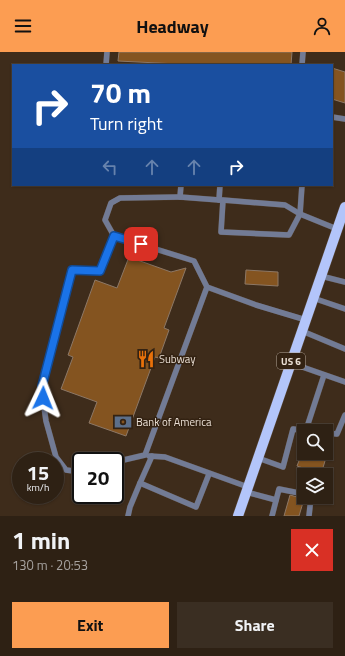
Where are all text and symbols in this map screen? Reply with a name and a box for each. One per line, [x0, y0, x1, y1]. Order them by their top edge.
text: Headway [136, 13, 209, 40]
icon: menu [12, 15, 34, 37]
icon: person [311, 15, 333, 37]
text: 70 m [90, 71, 151, 114]
icon: right [24, 80, 76, 132]
text: Turn right [90, 110, 163, 137]
icon: left [99, 156, 121, 178]
icon: ahead [141, 156, 163, 178]
icon: ahead [183, 156, 205, 178]
icon: right [225, 156, 247, 178]
pin [124, 227, 158, 261]
icon: arrive [130, 233, 152, 255]
restaurant icon: Subway [136, 349, 156, 369]
place label: Subway [159, 351, 196, 367]
road number: US 6 [277, 353, 305, 369]
position arrow [22, 377, 64, 419]
bank icon: Bank of America [113, 412, 133, 432]
place label: Bank of America [136, 414, 212, 430]
map controls [297, 424, 333, 504]
button: search [297, 424, 333, 460]
speed limit sign: 20 [72, 452, 124, 504]
text: 15 [27, 457, 49, 488]
button: layers [297, 468, 333, 504]
text: km/h [27, 480, 49, 495]
text: 1 min [12, 522, 70, 558]
button: close [291, 529, 333, 571]
text: 130 m · 20:53 [12, 555, 88, 575]
button: Exit [12, 602, 169, 648]
button: Share [177, 602, 333, 648]

